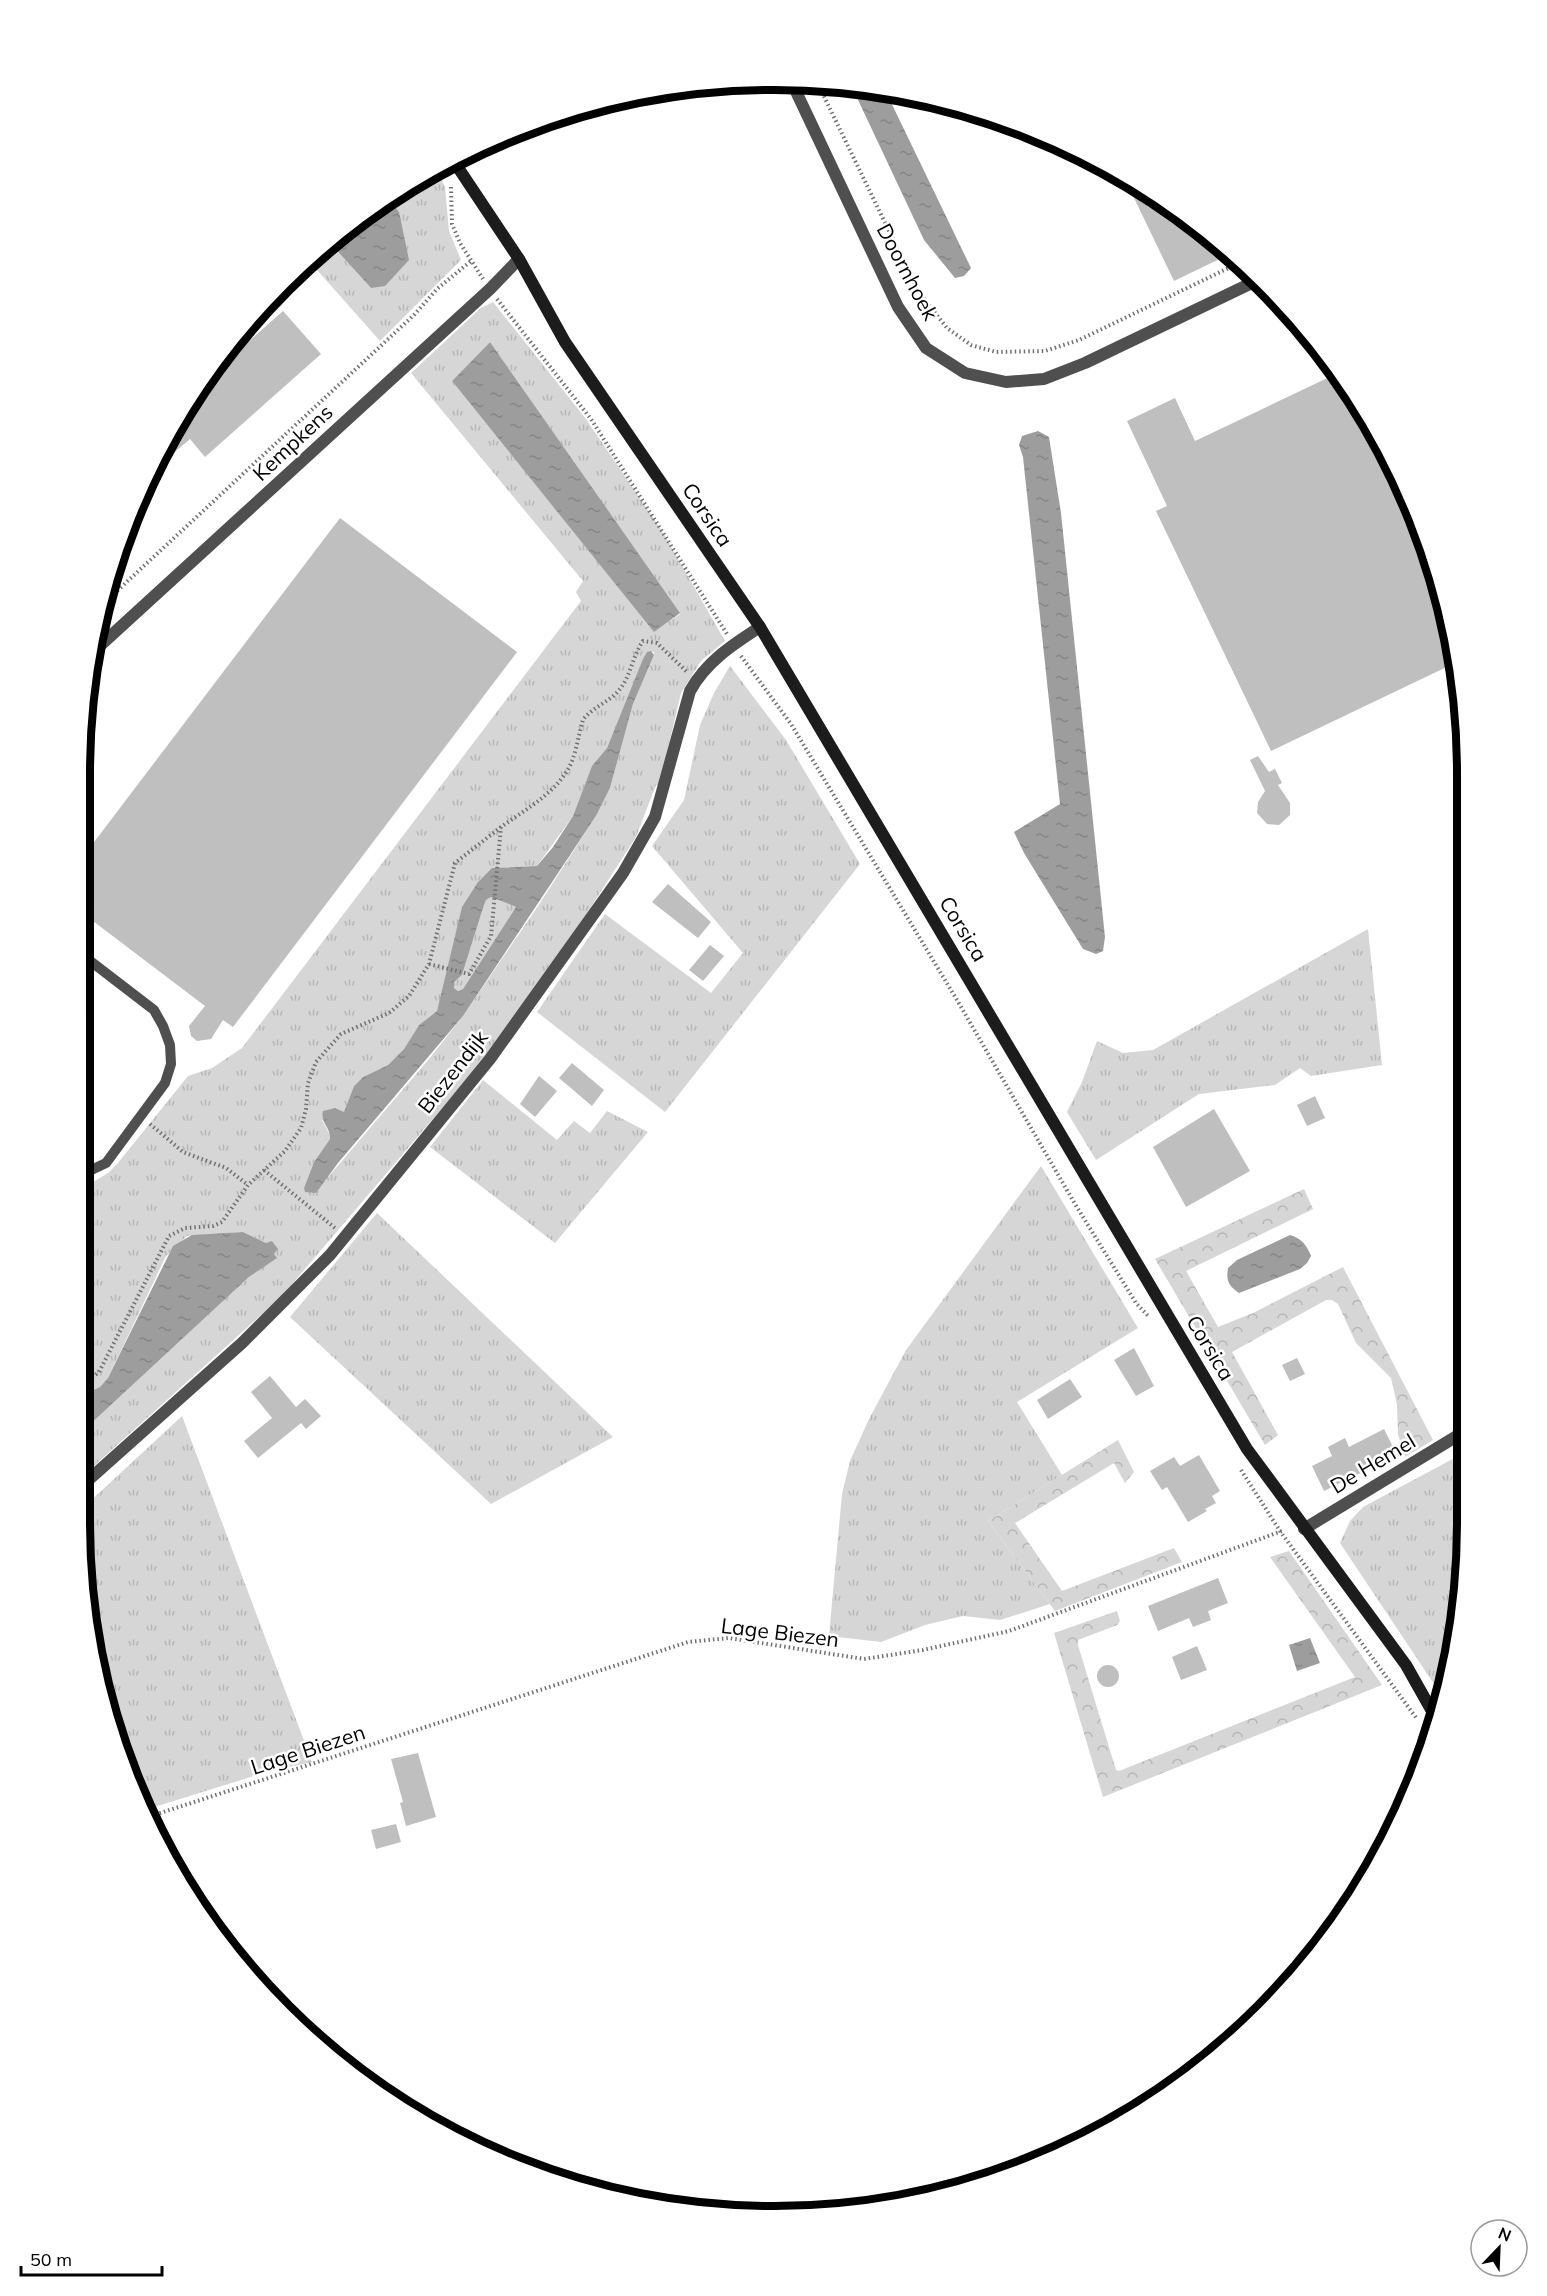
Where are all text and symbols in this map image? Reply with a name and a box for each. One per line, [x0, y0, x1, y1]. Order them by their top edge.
street label: Doornhoek [871, 219, 944, 325]
street label: Kempkens [247, 399, 338, 486]
street label: Corsica [677, 478, 739, 551]
street label: Corsica [934, 891, 993, 966]
street label: Biezendijk [412, 1024, 493, 1118]
street label: Corsica [1181, 1310, 1240, 1385]
street label: De Hemel [1325, 1428, 1420, 1499]
street label: Lage Biezen [720, 1612, 841, 1652]
street label: Lage Biezen [247, 1718, 368, 1780]
north arrow [1469, 2218, 1529, 2278]
text: N [1495, 2223, 1514, 2246]
scale bar [21, 2239, 162, 2277]
text: 50 m [30, 2248, 72, 2271]

